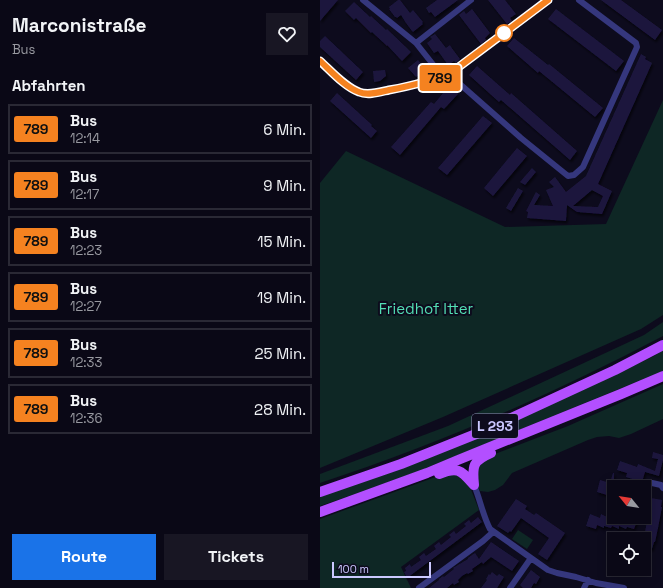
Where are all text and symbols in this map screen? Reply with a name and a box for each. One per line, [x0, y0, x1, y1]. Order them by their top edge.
text: Marconistraße [12, 13, 146, 38]
button: heart [266, 13, 308, 55]
unlabelled marker [495, 24, 513, 42]
text: Bus [12, 41, 35, 58]
line badge: 789 [417, 65, 463, 91]
text: 789 [428, 69, 452, 87]
text: Abfahrten [12, 76, 86, 95]
text: Bus [70, 111, 97, 130]
text: 789 [24, 120, 48, 138]
text: 6 Min. [263, 120, 306, 139]
text: 12:14 [70, 130, 100, 147]
text: Bus [70, 167, 97, 186]
text: 789 [24, 176, 48, 194]
text: 9 Min. [263, 176, 306, 195]
text: 12:17 [70, 186, 99, 203]
text: Bus [70, 223, 97, 242]
text: 789 [24, 232, 48, 250]
text: 15 Min. [257, 232, 306, 251]
text: 12:23 [70, 242, 102, 259]
text: Bus [70, 279, 97, 298]
text: 789 [24, 288, 48, 306]
text: 19 Min. [257, 288, 306, 307]
text: 12:27 [70, 298, 102, 315]
park label: Friedhof Itter [379, 299, 474, 318]
text: Bus [70, 335, 97, 354]
text: 789 [24, 344, 48, 362]
text: 25 Min. [254, 344, 306, 363]
text: 12:33 [70, 354, 102, 371]
text: Bus [70, 391, 97, 410]
text: 789 [24, 400, 48, 418]
text: 28 Min. [254, 400, 306, 419]
text: 12:36 [70, 410, 102, 427]
road number: L 293 [472, 414, 518, 438]
north arrow [607, 480, 651, 524]
map controls [607, 480, 651, 576]
button: locate [607, 532, 651, 576]
button: Route [12, 534, 156, 580]
button: Tickets [164, 534, 308, 580]
scale bar [332, 560, 431, 579]
text: 100 m [338, 562, 369, 576]

